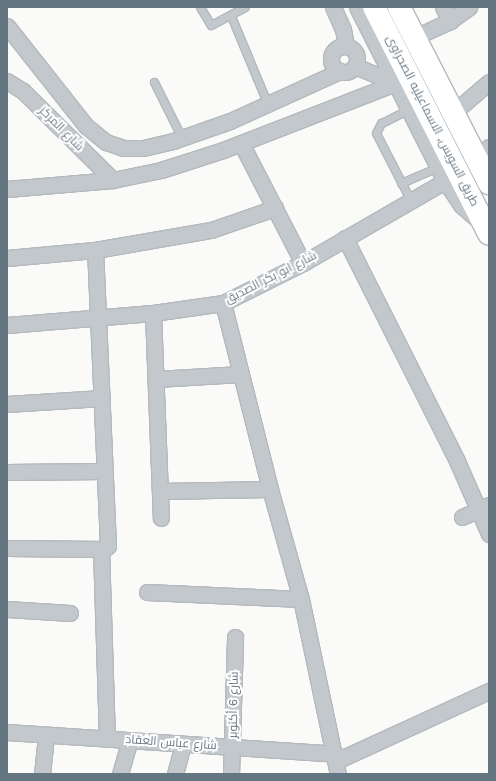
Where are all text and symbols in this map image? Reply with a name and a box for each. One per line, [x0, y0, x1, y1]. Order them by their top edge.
street label: طريق السويس, الاسماعيليه الصحراوى [382, 33, 482, 209]
street label: شارع المركز [36, 104, 86, 154]
street label: شارع ابو بكر الصديق [223, 249, 319, 307]
street label: شارع 6 أكتوبر [226, 672, 242, 738]
street label: شارع عباس العقاد [125, 733, 217, 753]

